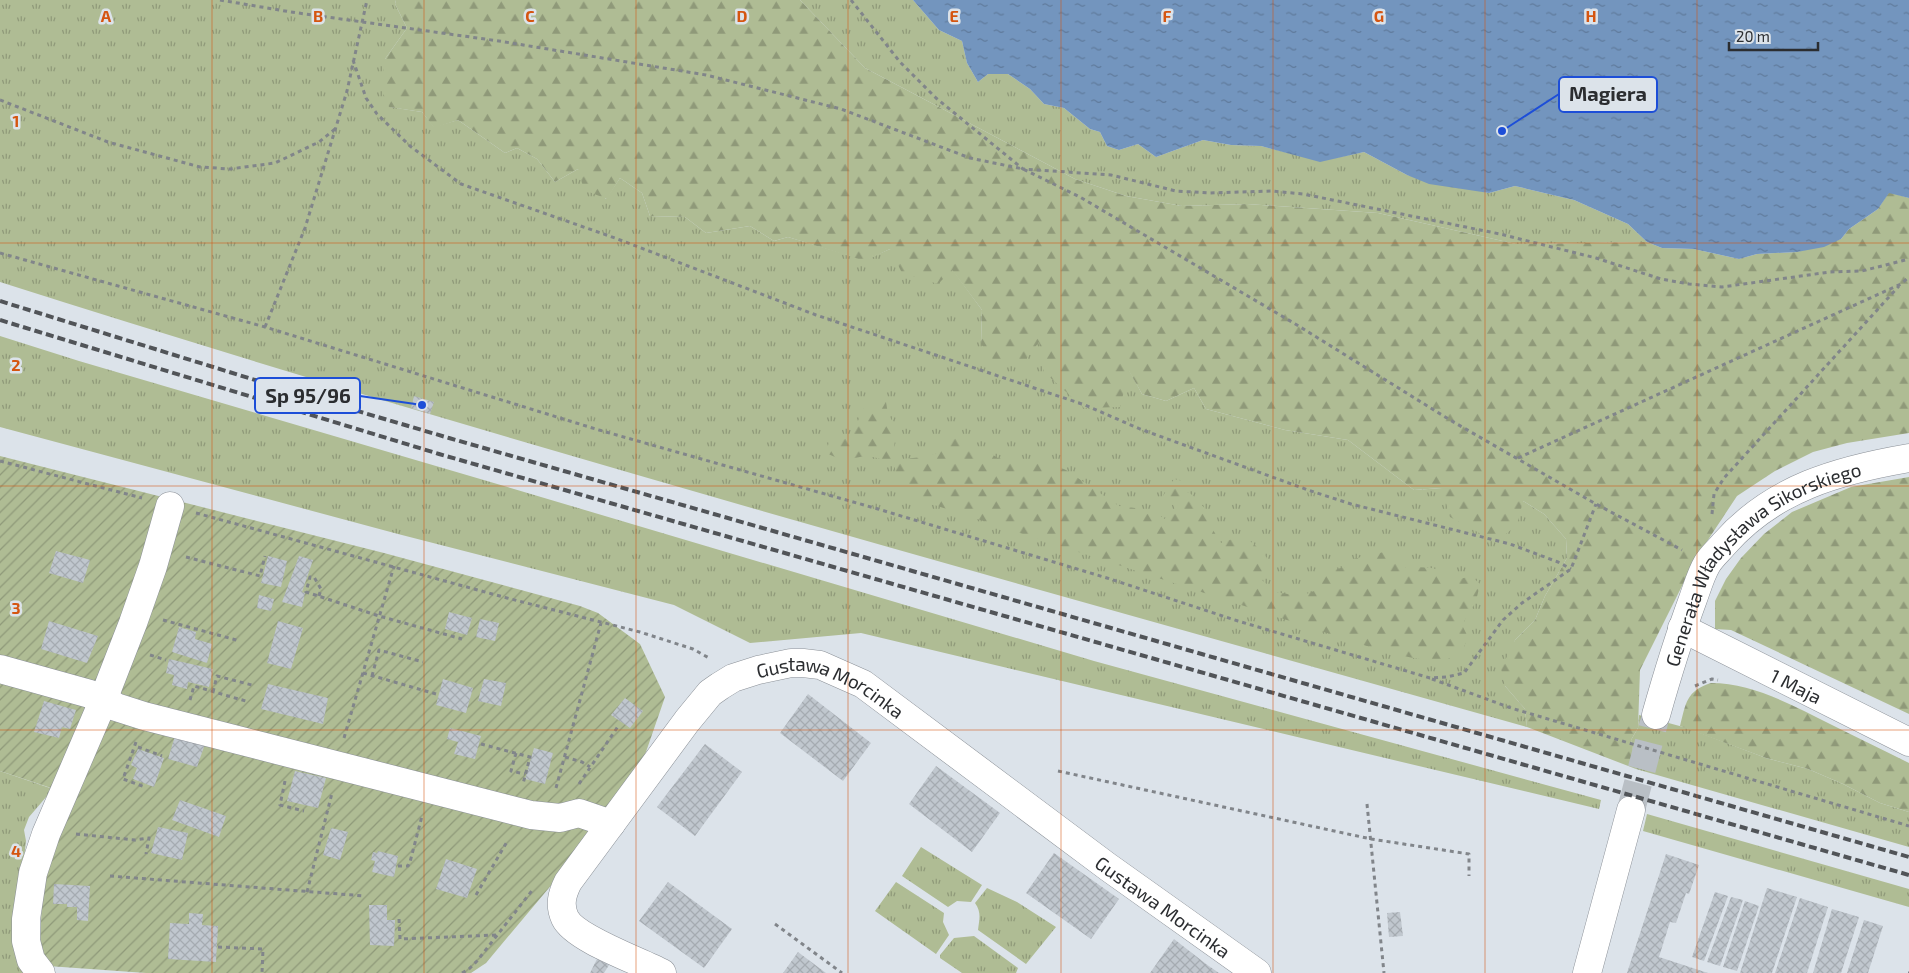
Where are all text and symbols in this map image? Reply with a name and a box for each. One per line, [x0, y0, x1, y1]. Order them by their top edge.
text: A [101, 6, 112, 25]
text: B [313, 6, 323, 25]
text: C [525, 6, 535, 25]
text: D [737, 6, 748, 25]
text: E [949, 6, 959, 25]
text: F [1163, 6, 1172, 25]
text: G [1374, 6, 1384, 25]
text: H [1585, 6, 1597, 25]
scale bar [1729, 20, 1818, 52]
text: 20 m [1736, 27, 1770, 45]
callout: Magiera [1559, 77, 1657, 112]
text: Magiera [1569, 81, 1647, 105]
text: 1 [13, 111, 19, 130]
text: 2 [11, 355, 21, 374]
callout: Sp 95/96 [255, 378, 360, 413]
text: Sp 95/96 [265, 383, 351, 407]
street label: Generała Władysława Sikorskiego [1660, 457, 1863, 669]
text: 3 [11, 598, 21, 617]
street label: Gustawa Morcinka [754, 652, 909, 723]
street label: 1 Maja [1767, 663, 1826, 708]
text: 4 [11, 841, 21, 860]
street label: Gustawa Morcinka [1091, 850, 1235, 962]

